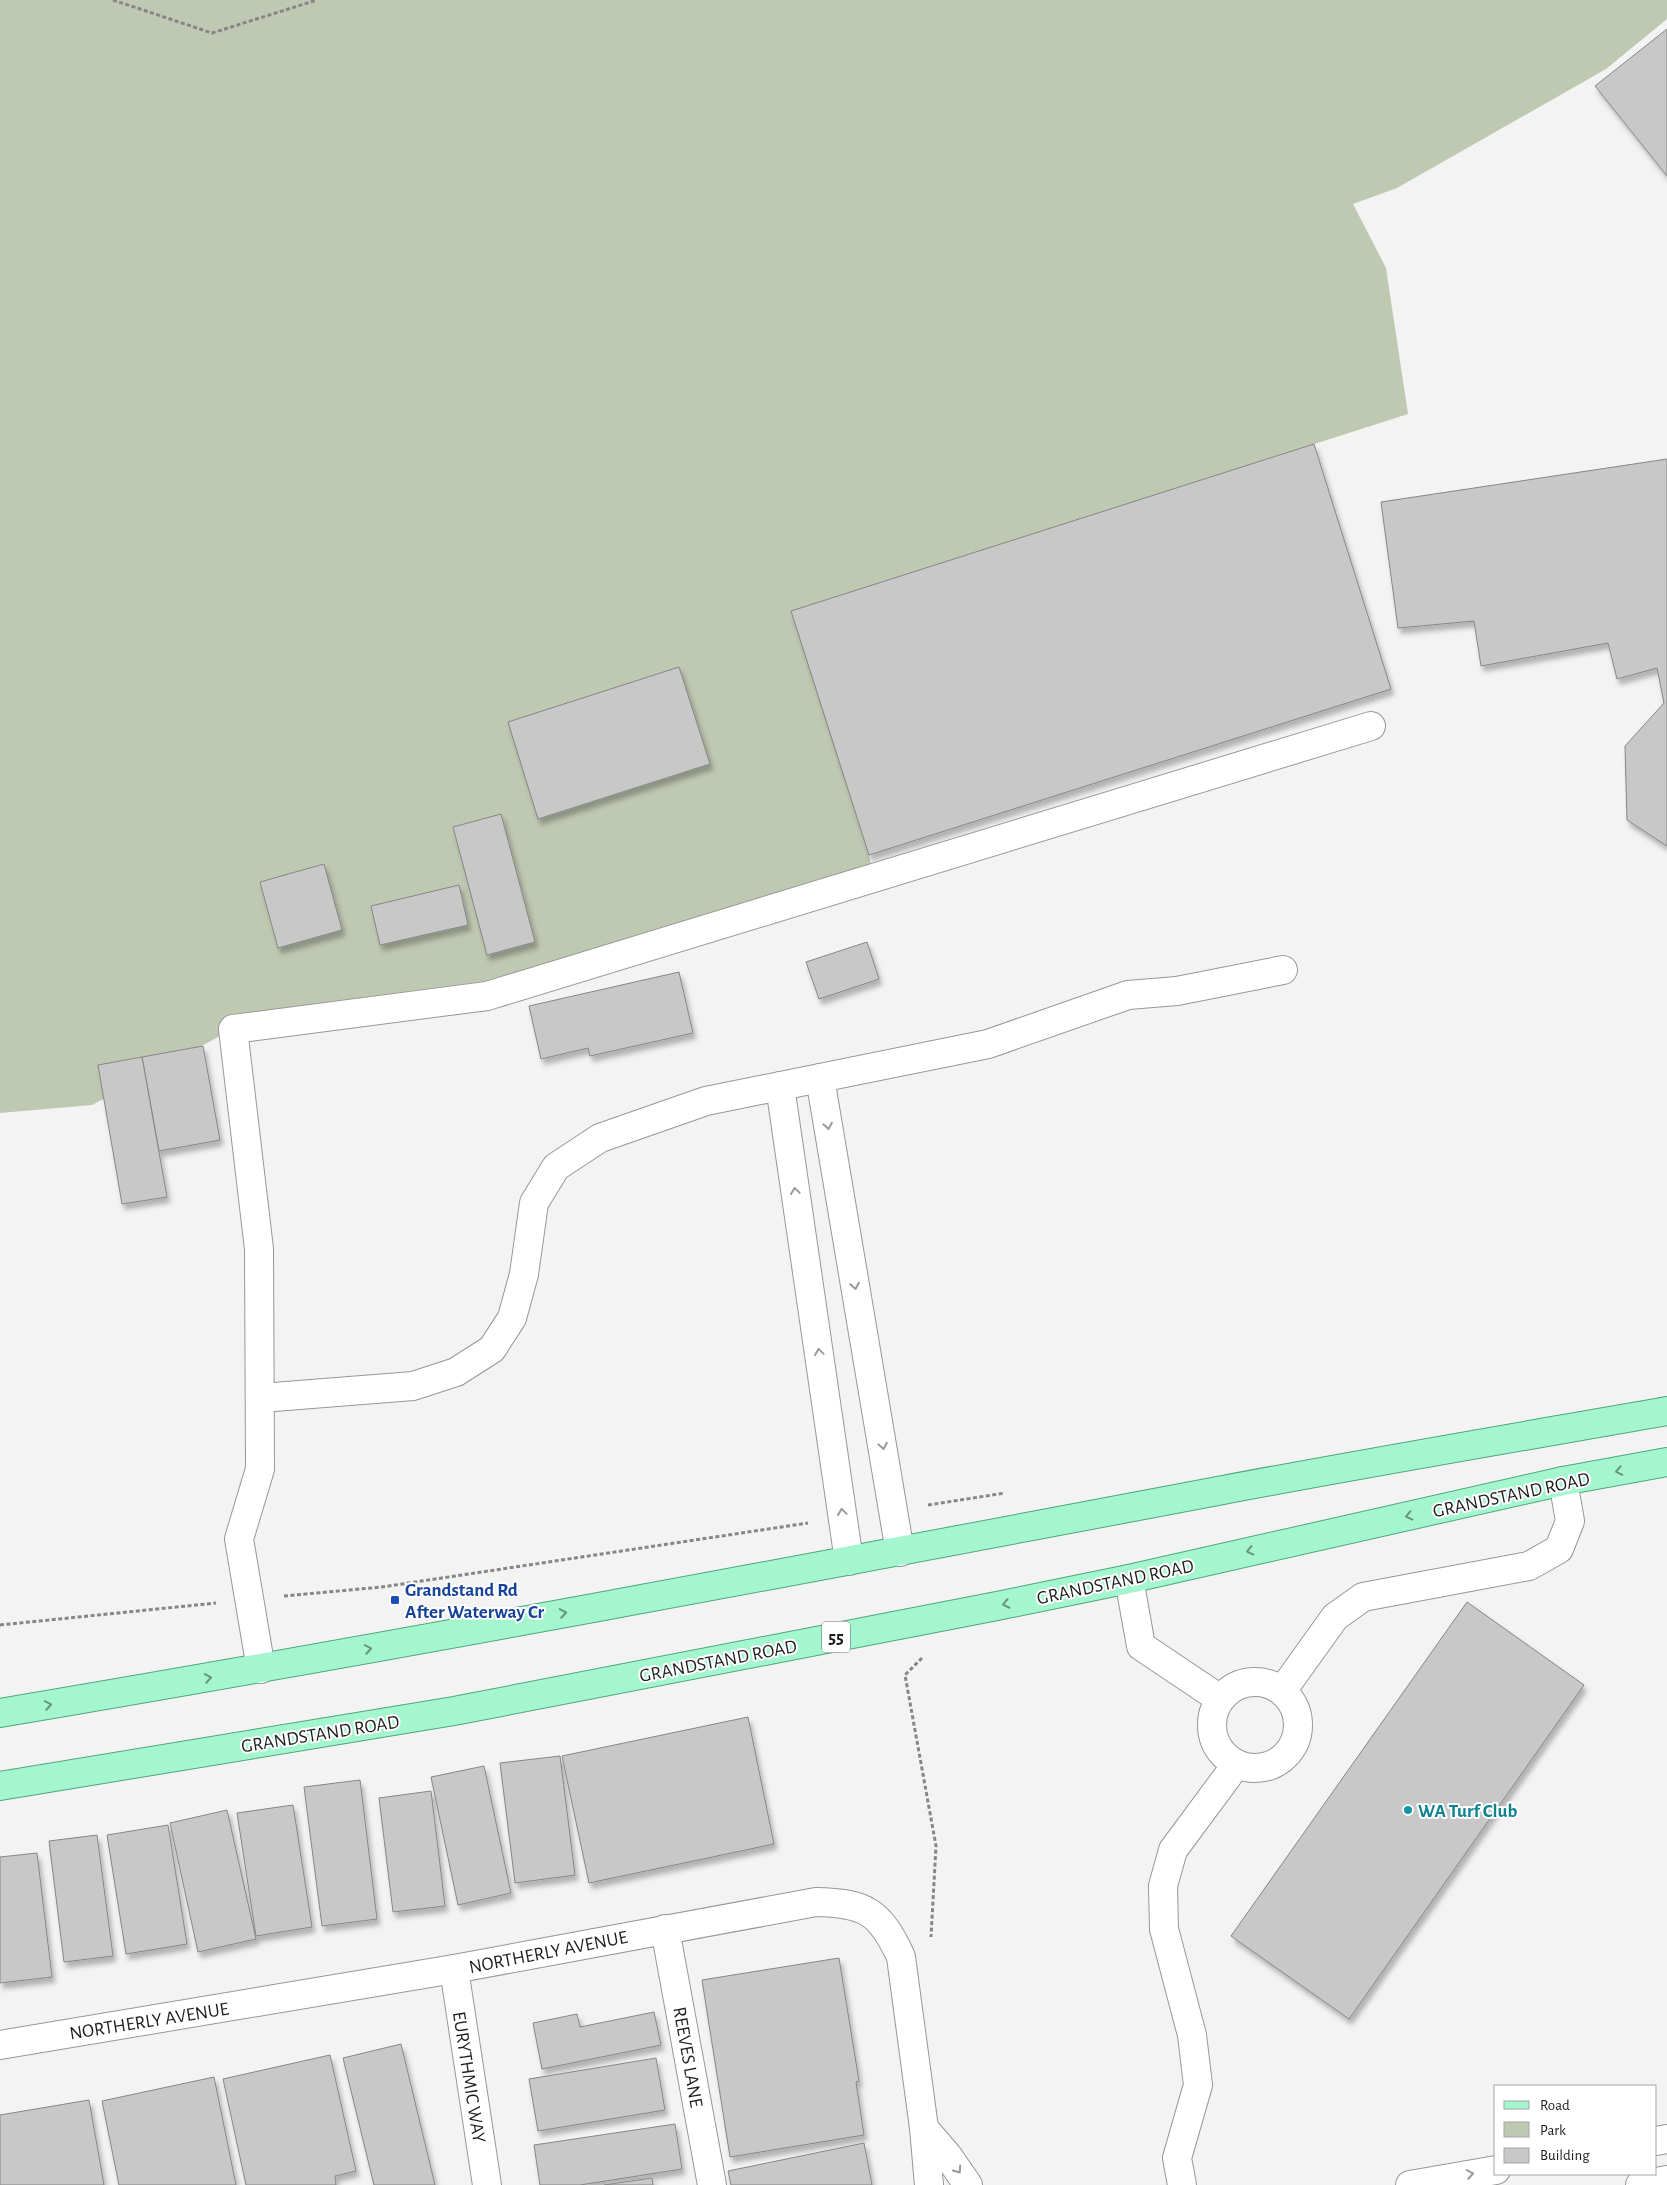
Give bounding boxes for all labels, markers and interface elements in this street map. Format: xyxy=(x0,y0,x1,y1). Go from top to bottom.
one-way arrow xyxy=(823,1122,833,1130)
one-way arrow xyxy=(791,1186,801,1195)
one-way arrow xyxy=(850,1282,860,1291)
one-way arrow xyxy=(814,1347,825,1355)
one-way arrow xyxy=(877,1442,887,1451)
one-way arrow xyxy=(1615,1465,1624,1475)
street label: GRANDSTAND ROAD xyxy=(1431,1470,1591,1521)
one-way arrow xyxy=(837,1508,848,1516)
one-way arrow xyxy=(1404,1510,1413,1521)
one-way arrow xyxy=(1246,1545,1255,1556)
street label: GRANDSTAND ROAD xyxy=(1035,1557,1195,1608)
place label: Grandstand Rd After Waterway Cr xyxy=(405,1581,544,1622)
marker: Grandstand Rd After Waterway Cr xyxy=(389,1594,401,1606)
one-way arrow xyxy=(1002,1598,1010,1609)
one-way arrow xyxy=(558,1609,567,1619)
road number: 55 xyxy=(822,1621,850,1652)
street label: GRANDSTAND ROAD xyxy=(638,1637,799,1686)
one-way arrow xyxy=(364,1645,373,1655)
one-way arrow xyxy=(204,1673,213,1683)
one-way arrow xyxy=(44,1700,52,1710)
street label: GRANDSTAND ROAD xyxy=(240,1713,401,1756)
place label: WA Turf Club xyxy=(1418,1802,1517,1821)
marker: WA Turf Club xyxy=(1402,1804,1414,1816)
street label: NORTHERLY AVENUE xyxy=(467,1928,629,1977)
street label: NORTHERLY AVENUE xyxy=(68,1999,230,2043)
street label: REEVES LANE xyxy=(669,2005,706,2109)
street label: EURYTHMIC WAY xyxy=(449,2010,488,2144)
legend xyxy=(1494,2085,1657,2175)
text: Road xyxy=(1540,2098,1570,2113)
text: Park xyxy=(1540,2123,1566,2138)
text: Building xyxy=(1540,2148,1590,2163)
one-way arrow xyxy=(952,2164,961,2174)
one-way arrow xyxy=(1466,2170,1475,2180)

